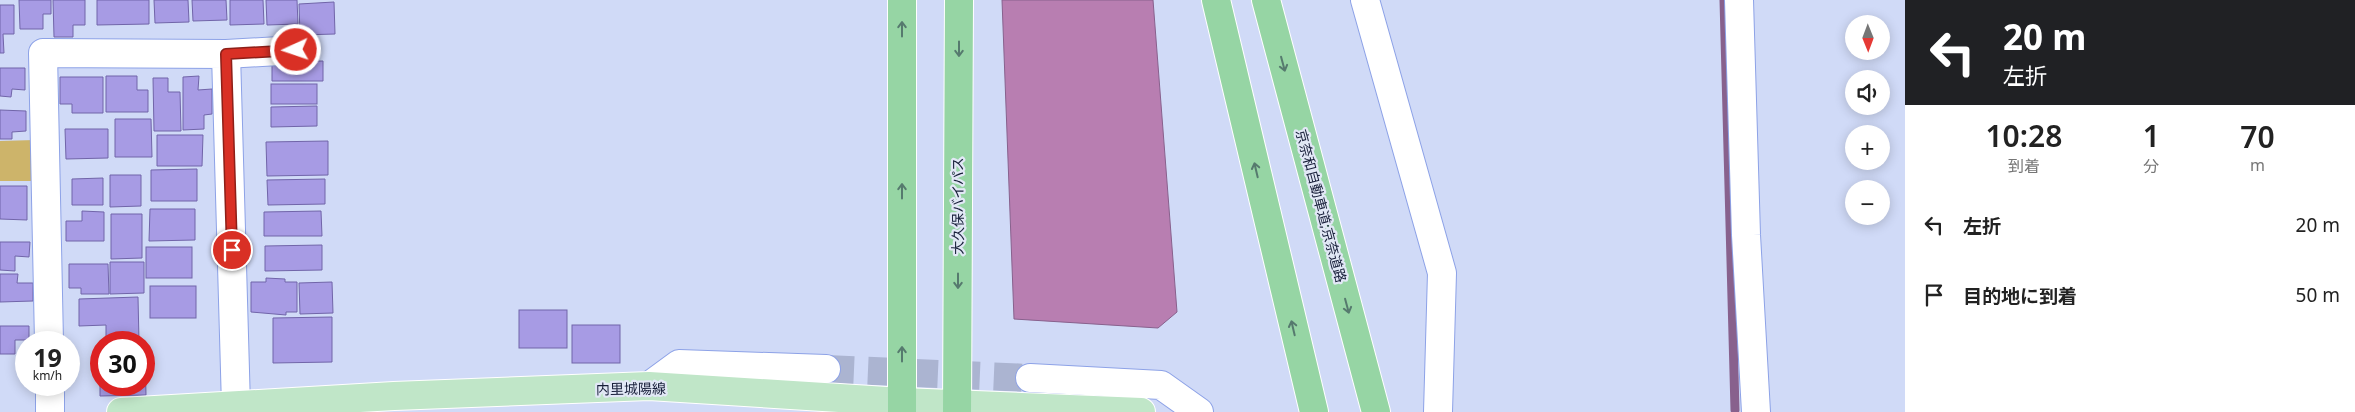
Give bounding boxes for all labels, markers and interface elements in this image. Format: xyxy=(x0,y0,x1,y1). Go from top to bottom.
text: 20 m xyxy=(2003,13,2086,60)
north arrow xyxy=(1845,15,1890,60)
map controls xyxy=(1845,15,1890,225)
icon: left xyxy=(1920,20,1985,85)
one-way arrow xyxy=(897,21,907,37)
position arrow xyxy=(269,23,321,75)
one-way arrow xyxy=(954,40,964,56)
one-way arrow xyxy=(1279,56,1288,72)
text: 左折 xyxy=(2003,60,2047,90)
button: sound xyxy=(1845,70,1890,115)
text: 10:28 xyxy=(1985,115,2062,156)
text: 1 xyxy=(2143,115,2160,156)
text: 70 xyxy=(2240,116,2275,157)
button: + xyxy=(1845,125,1890,170)
street label: 京奈和自動車道;京奈道路 xyxy=(1292,127,1351,285)
text: m xyxy=(2250,154,2265,176)
text: 到着 xyxy=(2008,155,2040,177)
text: 分 xyxy=(2143,155,2159,177)
street label: 大久保バイパス xyxy=(948,157,967,255)
one-way arrow xyxy=(1251,162,1260,178)
button: − xyxy=(1845,180,1890,225)
one-way arrow xyxy=(897,183,907,200)
icon: left xyxy=(1920,211,1948,239)
text: 20 m xyxy=(2296,212,2340,238)
text: 左折 xyxy=(1963,213,2001,239)
pin xyxy=(211,229,253,271)
icon: arrive xyxy=(218,236,246,264)
one-way arrow xyxy=(953,272,963,289)
icon: arrive xyxy=(1920,281,1948,309)
text: 50 m xyxy=(2296,282,2340,308)
text: 目的地に到着 xyxy=(1963,283,2077,309)
one-way arrow xyxy=(1343,297,1352,313)
one-way arrow xyxy=(1288,321,1298,337)
speed limit sign: 30 xyxy=(90,331,155,396)
text: 19 xyxy=(33,340,62,374)
one-way arrow xyxy=(897,346,907,362)
text: km/h xyxy=(33,367,62,384)
street label: 内里城陽線 xyxy=(596,378,666,399)

